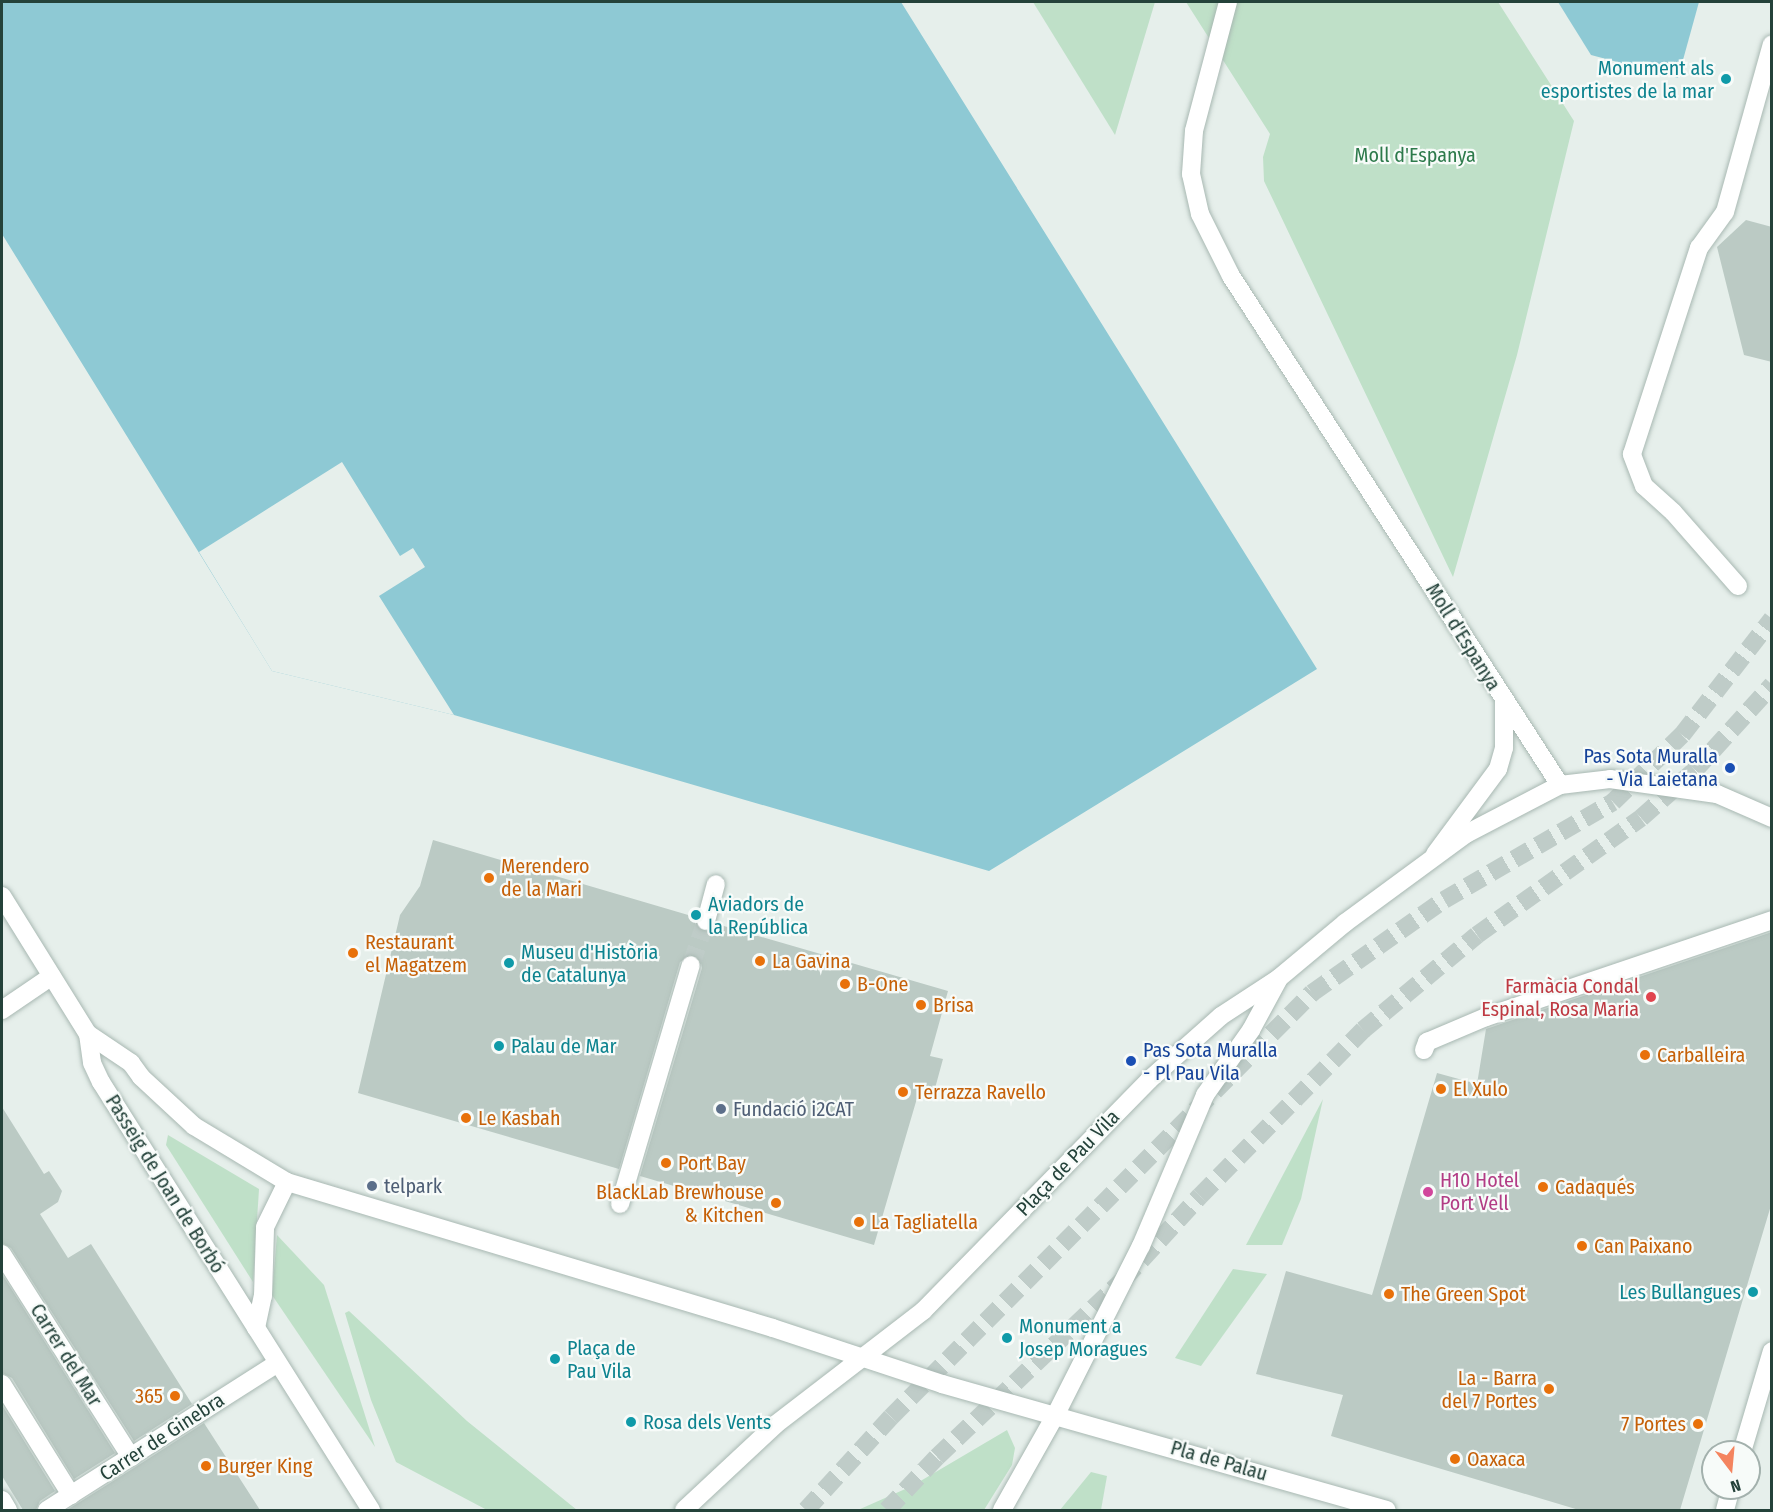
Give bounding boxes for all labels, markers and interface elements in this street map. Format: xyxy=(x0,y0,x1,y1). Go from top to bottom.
place label: Monument als esportistes de la mar xyxy=(1541,56,1714,103)
marker: Monument als esportistes de la mar xyxy=(1719,72,1733,86)
park label: Moll d'Espanya xyxy=(1354,143,1476,167)
street label: Moll d'Espanya xyxy=(1421,579,1505,695)
place label: Pas Sota Muralla - Via Laietana xyxy=(1583,744,1718,791)
marker: Pas Sota Muralla - Via Laietana xyxy=(1723,761,1737,775)
place label: Merendero de la Mari xyxy=(501,855,589,902)
marker: Merendero de la Mari xyxy=(482,871,496,885)
place label: Aviadors de la República xyxy=(708,892,808,939)
marker: Aviadors de la República xyxy=(689,908,703,922)
place label: Restaurant el Magatzem xyxy=(365,930,467,977)
place label: Museu d'Història de Catalunya xyxy=(521,940,658,987)
marker: Restaurant el Magatzem xyxy=(346,946,360,960)
place label: La Gavina xyxy=(772,949,850,973)
marker: La Gavina xyxy=(753,954,767,968)
marker: Museu d'Història de Catalunya xyxy=(502,956,516,970)
place label: B-One xyxy=(857,972,908,996)
place label: Farmàcia Condal Espinal, Rosa Maria xyxy=(1481,974,1639,1021)
marker: B-One xyxy=(838,977,852,991)
marker: Farmàcia Condal Espinal, Rosa Maria xyxy=(1644,990,1658,1004)
place label: Brisa xyxy=(933,993,974,1017)
marker: Brisa xyxy=(914,998,928,1012)
place label: Palau de Mar xyxy=(511,1034,616,1058)
place label: Pas Sota Muralla - Pl Pau Vila xyxy=(1143,1038,1278,1085)
marker: Palau de Mar xyxy=(492,1039,506,1053)
place label: Carballeira xyxy=(1657,1043,1745,1067)
marker: Carballeira xyxy=(1638,1048,1652,1062)
marker: Pas Sota Muralla - Pl Pau Vila xyxy=(1124,1054,1138,1068)
place label: El Xulo xyxy=(1453,1077,1508,1101)
place label: Terrazza Ravello xyxy=(915,1080,1046,1104)
marker: El Xulo xyxy=(1434,1082,1448,1096)
marker: Terrazza Ravello xyxy=(896,1085,910,1099)
street label: Passeig de Joan de Borbó xyxy=(100,1090,230,1278)
place label: Fundació i2CAT xyxy=(733,1097,854,1121)
marker: Fundació i2CAT xyxy=(714,1102,728,1116)
street label: Plaça de Pau Vila xyxy=(1011,1105,1125,1221)
place label: Le Kasbah xyxy=(478,1106,560,1130)
marker: Le Kasbah xyxy=(459,1111,473,1125)
place label: Port Bay xyxy=(678,1151,746,1175)
marker: Port Bay xyxy=(659,1156,673,1170)
place label: H10 Hotel Port Vell xyxy=(1440,1168,1519,1215)
place label: telpark xyxy=(384,1174,442,1198)
place label: Cadaqués xyxy=(1555,1175,1635,1199)
marker: telpark xyxy=(365,1179,379,1193)
place label: BlackLab Brewhouse & Kitchen xyxy=(596,1180,764,1227)
marker: Cadaqués xyxy=(1536,1180,1550,1194)
marker: H10 Hotel Port Vell xyxy=(1421,1185,1435,1199)
marker: BlackLab Brewhouse & Kitchen xyxy=(769,1196,783,1210)
place label: La Tagliatella xyxy=(871,1210,978,1234)
marker: La Tagliatella xyxy=(852,1215,866,1229)
place label: Can Paixano xyxy=(1594,1234,1693,1258)
marker: Can Paixano xyxy=(1575,1239,1589,1253)
place label: Les Bullangues xyxy=(1619,1280,1741,1304)
place label: The Green Spot xyxy=(1401,1282,1526,1306)
marker: Les Bullangues xyxy=(1746,1285,1760,1299)
marker: The Green Spot xyxy=(1382,1287,1396,1301)
street label: Carrer del Mar xyxy=(25,1299,107,1411)
place label: Monument a Josep Moragues xyxy=(1019,1314,1148,1361)
marker: Monument a Josep Moragues xyxy=(1000,1331,1014,1345)
place label: Plaça de Pau Vila xyxy=(567,1336,636,1383)
marker: Plaça de Pau Vila xyxy=(548,1352,562,1366)
place label: La - Barra del 7 Portes xyxy=(1442,1366,1537,1413)
marker: La - Barra del 7 Portes xyxy=(1542,1382,1556,1396)
place label: 365 xyxy=(135,1384,163,1408)
street label: Carrer de Ginebra xyxy=(95,1388,229,1486)
marker: 365 xyxy=(168,1389,182,1403)
place label: Rosa dels Vents xyxy=(643,1410,771,1434)
place label: 7 Portes xyxy=(1621,1412,1686,1436)
marker: Rosa dels Vents xyxy=(624,1415,638,1429)
marker: 7 Portes xyxy=(1691,1417,1705,1431)
street label: Pla de Palau xyxy=(1168,1436,1270,1486)
north arrow xyxy=(1701,1440,1761,1500)
place label: Oaxaca xyxy=(1467,1447,1526,1471)
marker: Oaxaca xyxy=(1448,1452,1462,1466)
place label: Burger King xyxy=(218,1454,312,1478)
marker: Burger King xyxy=(199,1459,213,1473)
text: N xyxy=(1728,1475,1743,1496)

